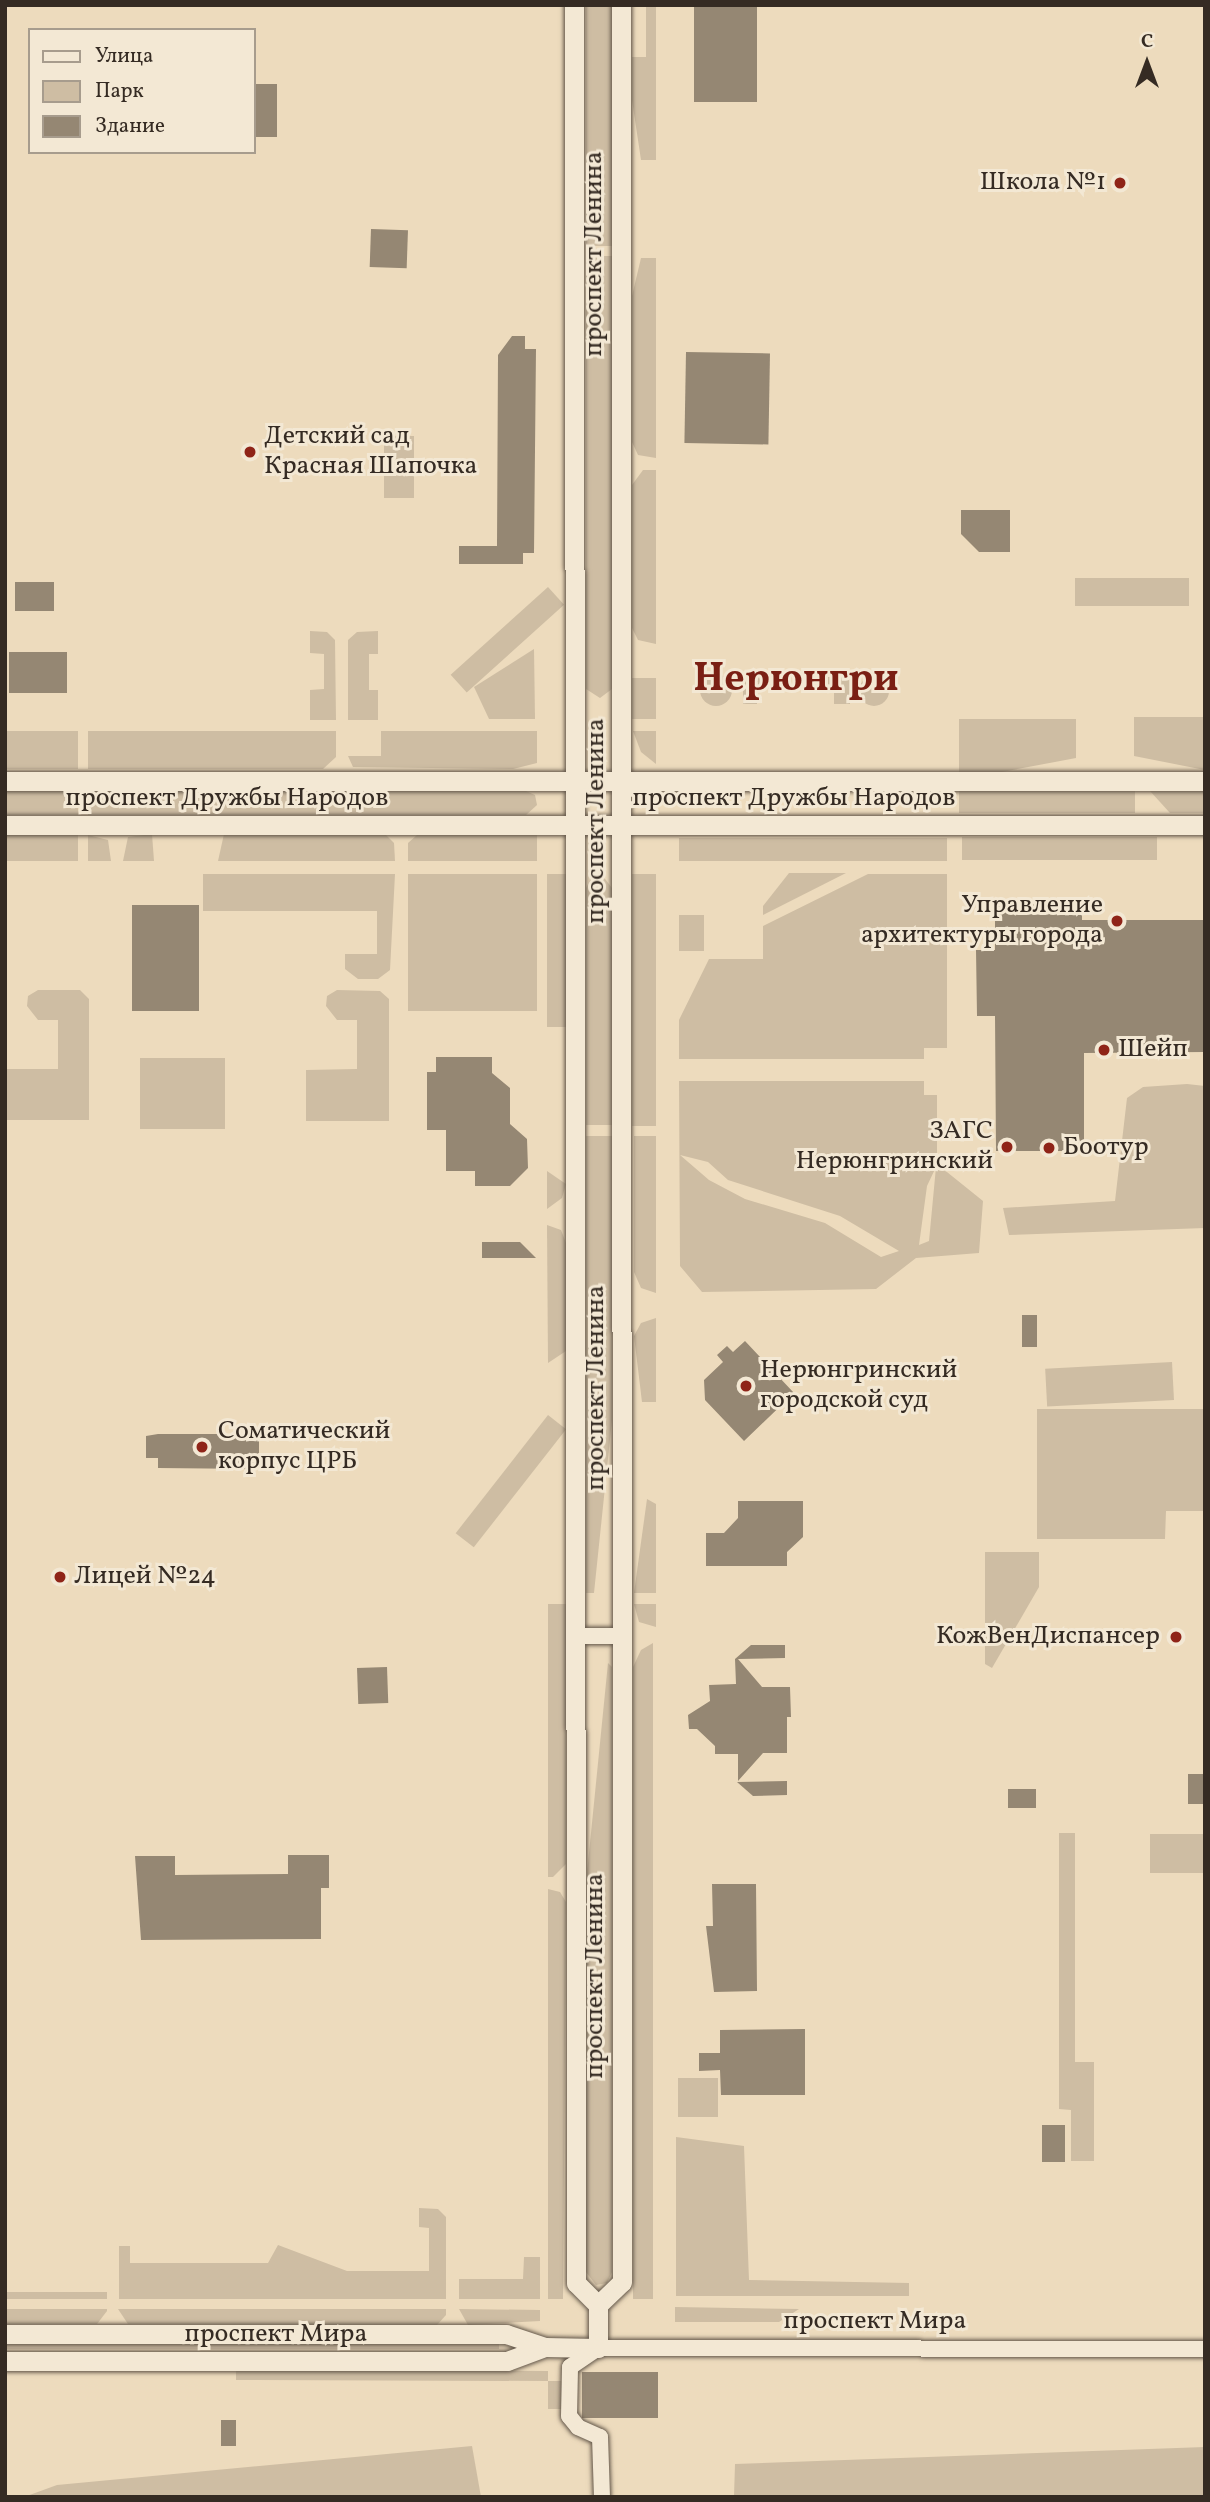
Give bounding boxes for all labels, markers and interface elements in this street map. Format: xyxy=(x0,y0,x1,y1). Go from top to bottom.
legend xyxy=(28,28,256,154)
north arrow xyxy=(1112,28,1182,98)
text: С xyxy=(1141,29,1153,55)
text: Улица xyxy=(95,42,153,71)
text: Парк xyxy=(95,77,144,106)
text: Здание xyxy=(95,112,165,141)
street label: проспект Ленина xyxy=(579,151,611,357)
place label: Школа №1 xyxy=(980,167,1106,199)
marker: Школа №1 xyxy=(1112,175,1128,191)
place label: Детский сад Красная Шапочка xyxy=(264,421,478,482)
marker: Детский сад Красная Шапочка xyxy=(242,444,258,460)
district label: Нерюнгри xyxy=(693,656,899,704)
street label: проспект Ленина xyxy=(581,718,613,924)
street label: проспект Дружбы Народов xyxy=(66,783,388,815)
street label: проспект Дружбы Народов xyxy=(633,783,955,815)
place label: Управление архитектуры города xyxy=(861,890,1103,951)
marker: Управление архитектуры города xyxy=(1109,913,1125,929)
place label: Шейп xyxy=(1118,1034,1188,1066)
marker: Шейп xyxy=(1096,1042,1112,1058)
place label: ЗАГС Нерюнгринский xyxy=(796,1116,993,1178)
place label: Боотур xyxy=(1063,1132,1149,1164)
marker: ЗАГС Нерюнгринский xyxy=(999,1139,1015,1155)
marker: Боотур xyxy=(1041,1140,1057,1156)
street label: проспект Ленина xyxy=(581,1285,613,1491)
place label: Нерюнгринский городской суд xyxy=(760,1355,957,1416)
marker: Нерюнгринский городской суд xyxy=(738,1378,754,1394)
place label: Соматический корпус ЦРБ xyxy=(218,1416,390,1478)
marker: Соматический корпус ЦРБ xyxy=(192,1437,212,1457)
place label: Лицей №24 xyxy=(74,1561,216,1593)
marker: Лицей №24 xyxy=(52,1569,68,1585)
place label: КожВенДиспансер xyxy=(936,1621,1160,1653)
marker: КожВенДиспансер xyxy=(1166,1627,1186,1647)
street label: проспект Ленина xyxy=(580,1873,612,2079)
street label: проспект Мира xyxy=(784,2306,966,2338)
street label: проспект Мира xyxy=(185,2319,367,2351)

